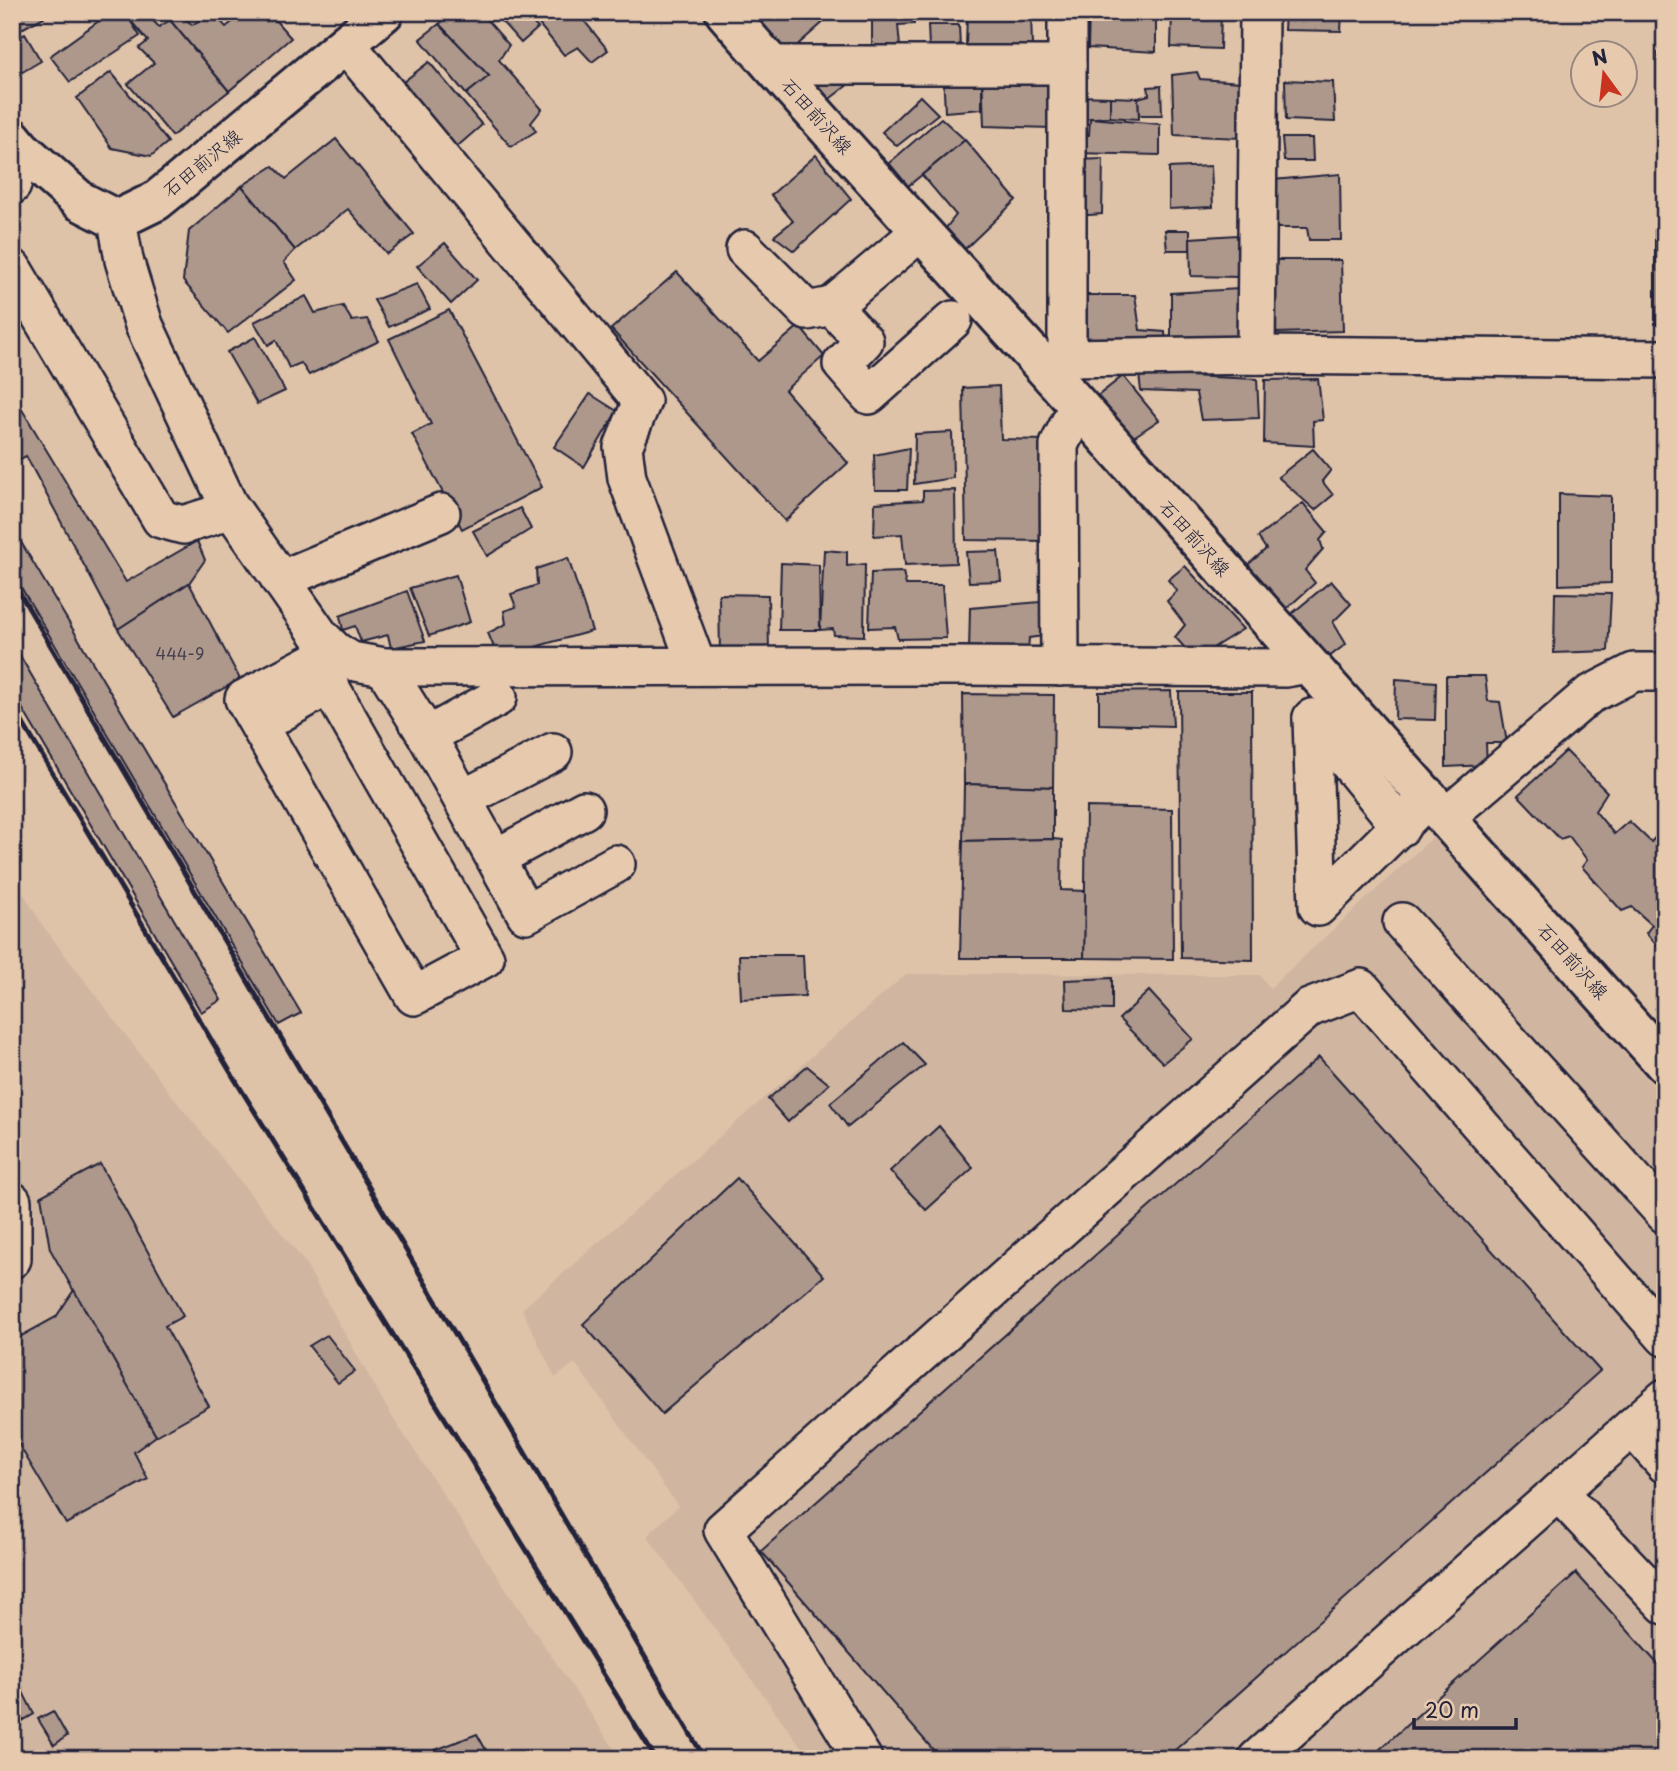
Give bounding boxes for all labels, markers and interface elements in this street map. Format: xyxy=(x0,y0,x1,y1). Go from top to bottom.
north arrow xyxy=(1568,38,1638,108)
text: N xyxy=(1588,41,1610,72)
street label: 石田前沢線 xyxy=(776,71,860,160)
street label: 石田前沢線 xyxy=(156,121,247,203)
street label: 石田前沢線 xyxy=(1154,493,1238,582)
house number: 444-9 xyxy=(156,641,204,665)
street label: 石田前沢線 xyxy=(1532,916,1616,1005)
scale bar xyxy=(1414,1687,1516,1731)
text: 20 m xyxy=(1425,1693,1479,1725)

